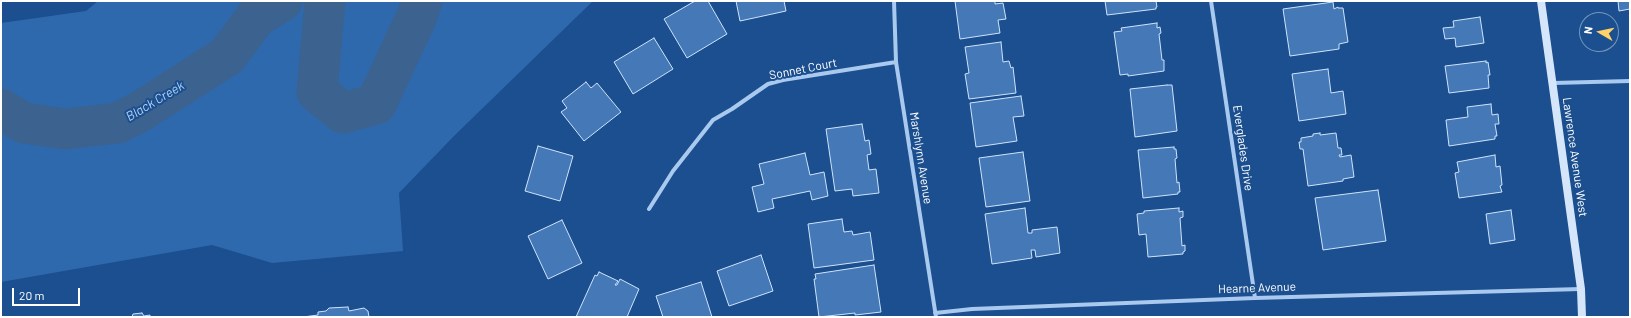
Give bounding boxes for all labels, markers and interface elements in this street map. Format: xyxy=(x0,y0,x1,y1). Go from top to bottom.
north arrow xyxy=(1579,12,1619,52)
text: N xyxy=(1581,26,1595,35)
street label: Sonnet Court xyxy=(768,55,838,83)
water label: Black Creek xyxy=(123,78,187,124)
street label: Lawrence Avenue West xyxy=(1559,96,1591,218)
street label: Everglades Drive xyxy=(1230,104,1256,192)
street label: Marshlynn Avenue xyxy=(907,111,935,205)
street label: Hearne Avenue xyxy=(1218,279,1296,297)
scale bar xyxy=(14,280,82,306)
text: 20 m xyxy=(19,288,45,302)

